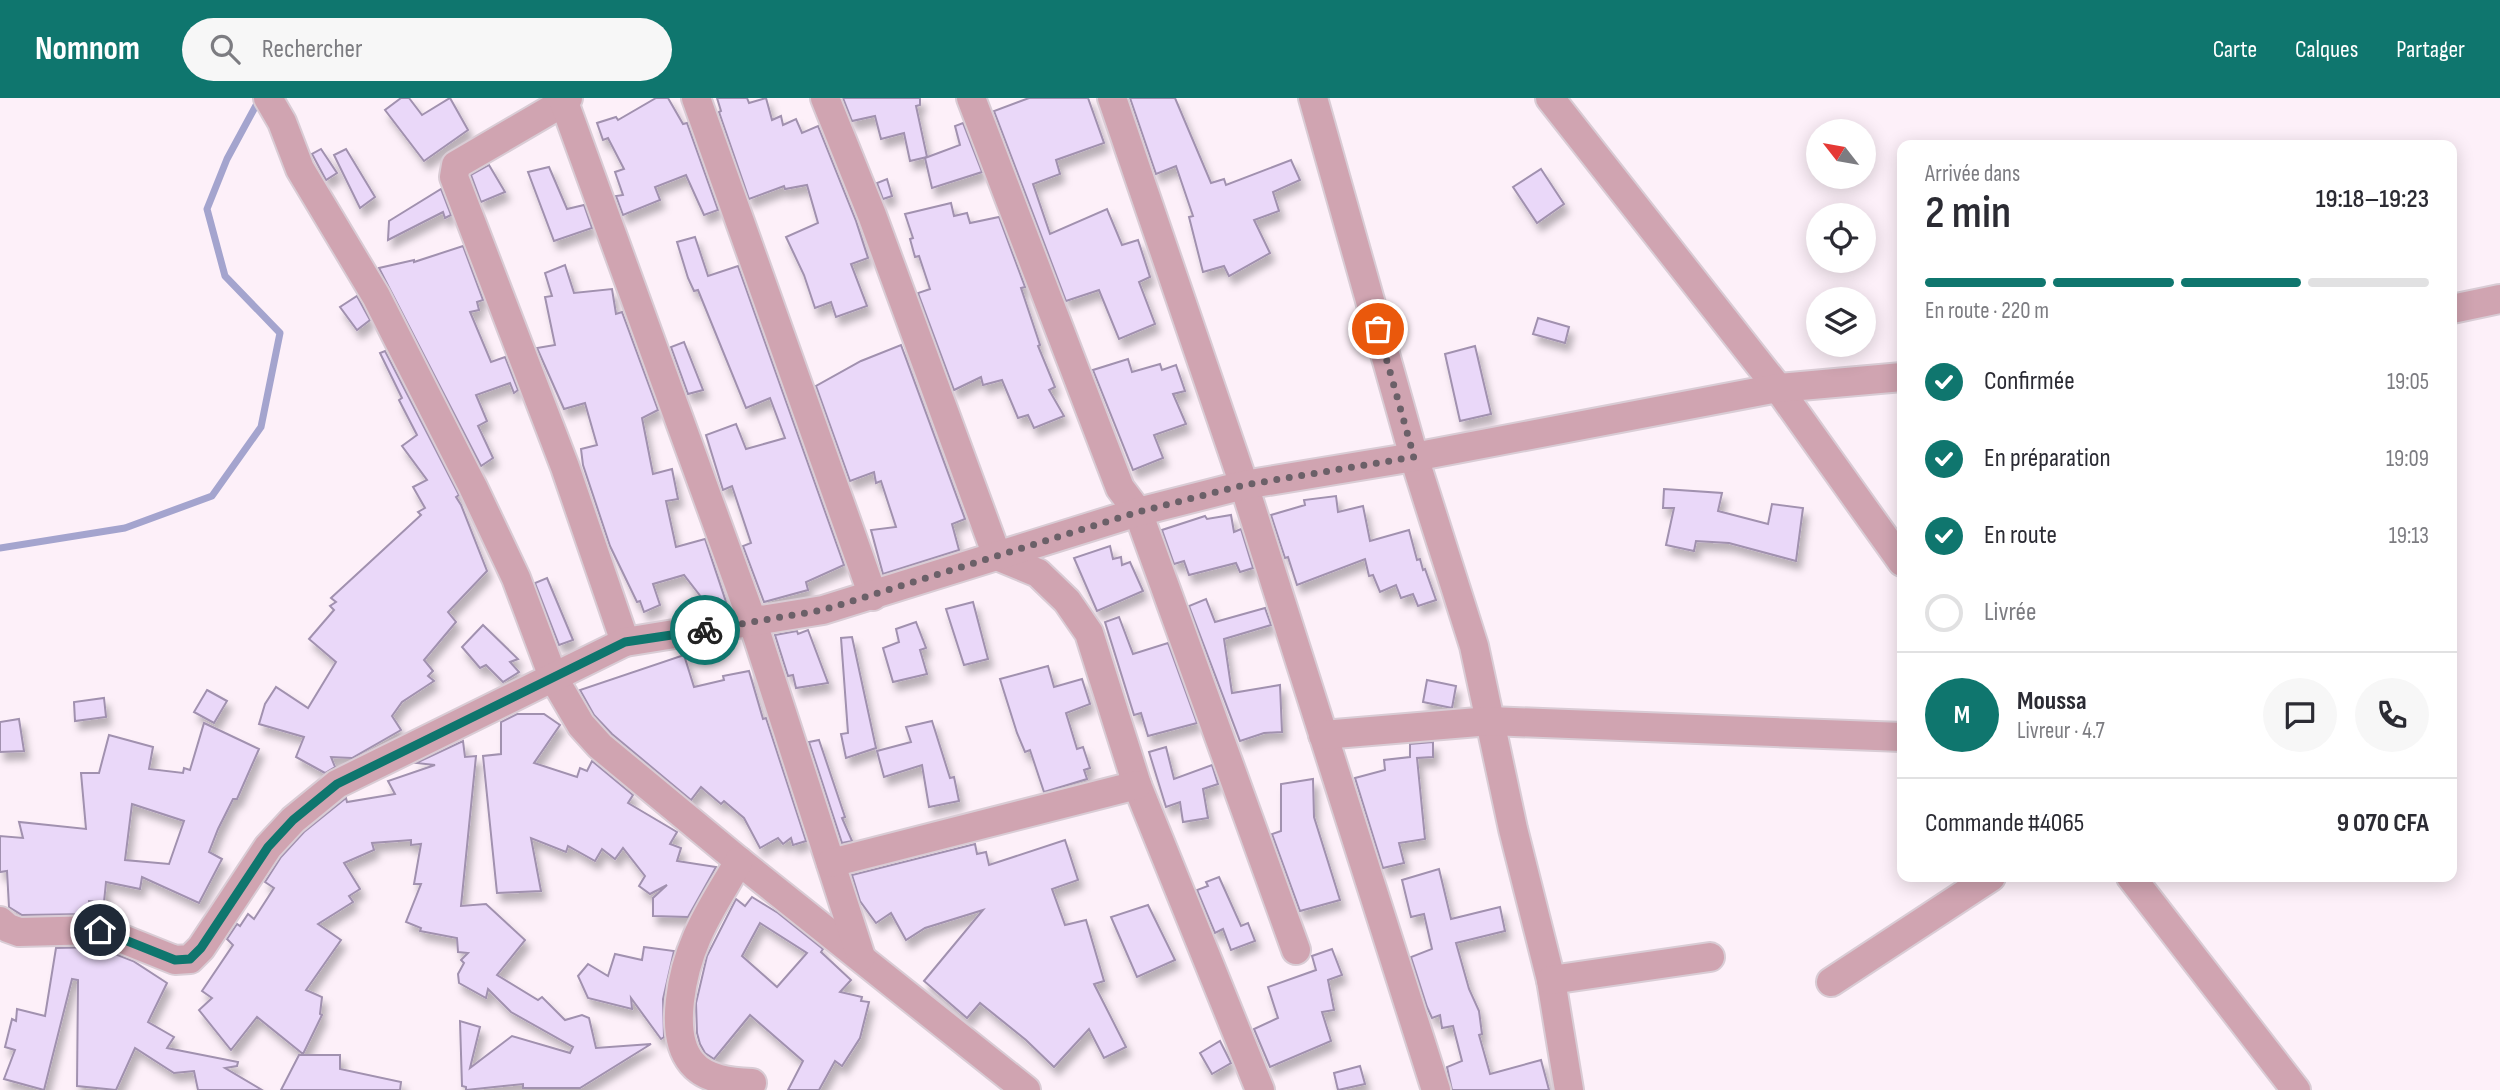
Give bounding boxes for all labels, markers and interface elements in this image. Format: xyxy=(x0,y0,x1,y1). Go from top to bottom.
search box xyxy=(182,18,672,81)
text: Nomnom xyxy=(35,29,140,69)
icon: search xyxy=(206,30,244,68)
text: Rechercher xyxy=(262,34,362,65)
text: Carte xyxy=(2213,35,2257,64)
text: Calques xyxy=(2295,35,2358,64)
text: Partager xyxy=(2396,35,2465,64)
north arrow xyxy=(1806,119,1876,189)
map controls xyxy=(1806,119,1876,357)
text: Arrivée dans xyxy=(1925,160,2020,188)
text: 19:18–19:23 xyxy=(2316,184,2429,215)
text: 2 min xyxy=(1925,186,2011,241)
button: locate xyxy=(1806,203,1876,273)
button: layers xyxy=(1806,287,1876,357)
text: En route · 220 m xyxy=(1925,297,2049,325)
pin xyxy=(1348,299,1408,359)
icon: bag xyxy=(1359,310,1397,348)
icon: check xyxy=(1925,363,1963,401)
text: Confirmée xyxy=(1984,366,2075,397)
text: 19:05 xyxy=(2387,368,2429,396)
icon: check xyxy=(1925,440,1963,478)
text: En préparation xyxy=(1984,443,2111,474)
text: 19:09 xyxy=(2386,445,2429,473)
icon: check xyxy=(1925,517,1963,555)
text: En route xyxy=(1984,520,2057,551)
text: 19:13 xyxy=(2389,522,2429,550)
courier xyxy=(670,595,740,665)
text: Livrée xyxy=(1984,597,2036,628)
icon: bike xyxy=(686,611,724,649)
button: chat xyxy=(2263,678,2337,752)
button: phone xyxy=(2355,678,2429,752)
text: Moussa xyxy=(2017,686,2087,717)
text: M xyxy=(1954,700,1970,731)
text: Livreur · 4.7 xyxy=(2017,717,2105,745)
text: Commande #4065 xyxy=(1925,808,2084,839)
text: 9 070 CFA xyxy=(2337,808,2429,839)
pin xyxy=(70,900,130,960)
icon: home xyxy=(81,911,119,949)

